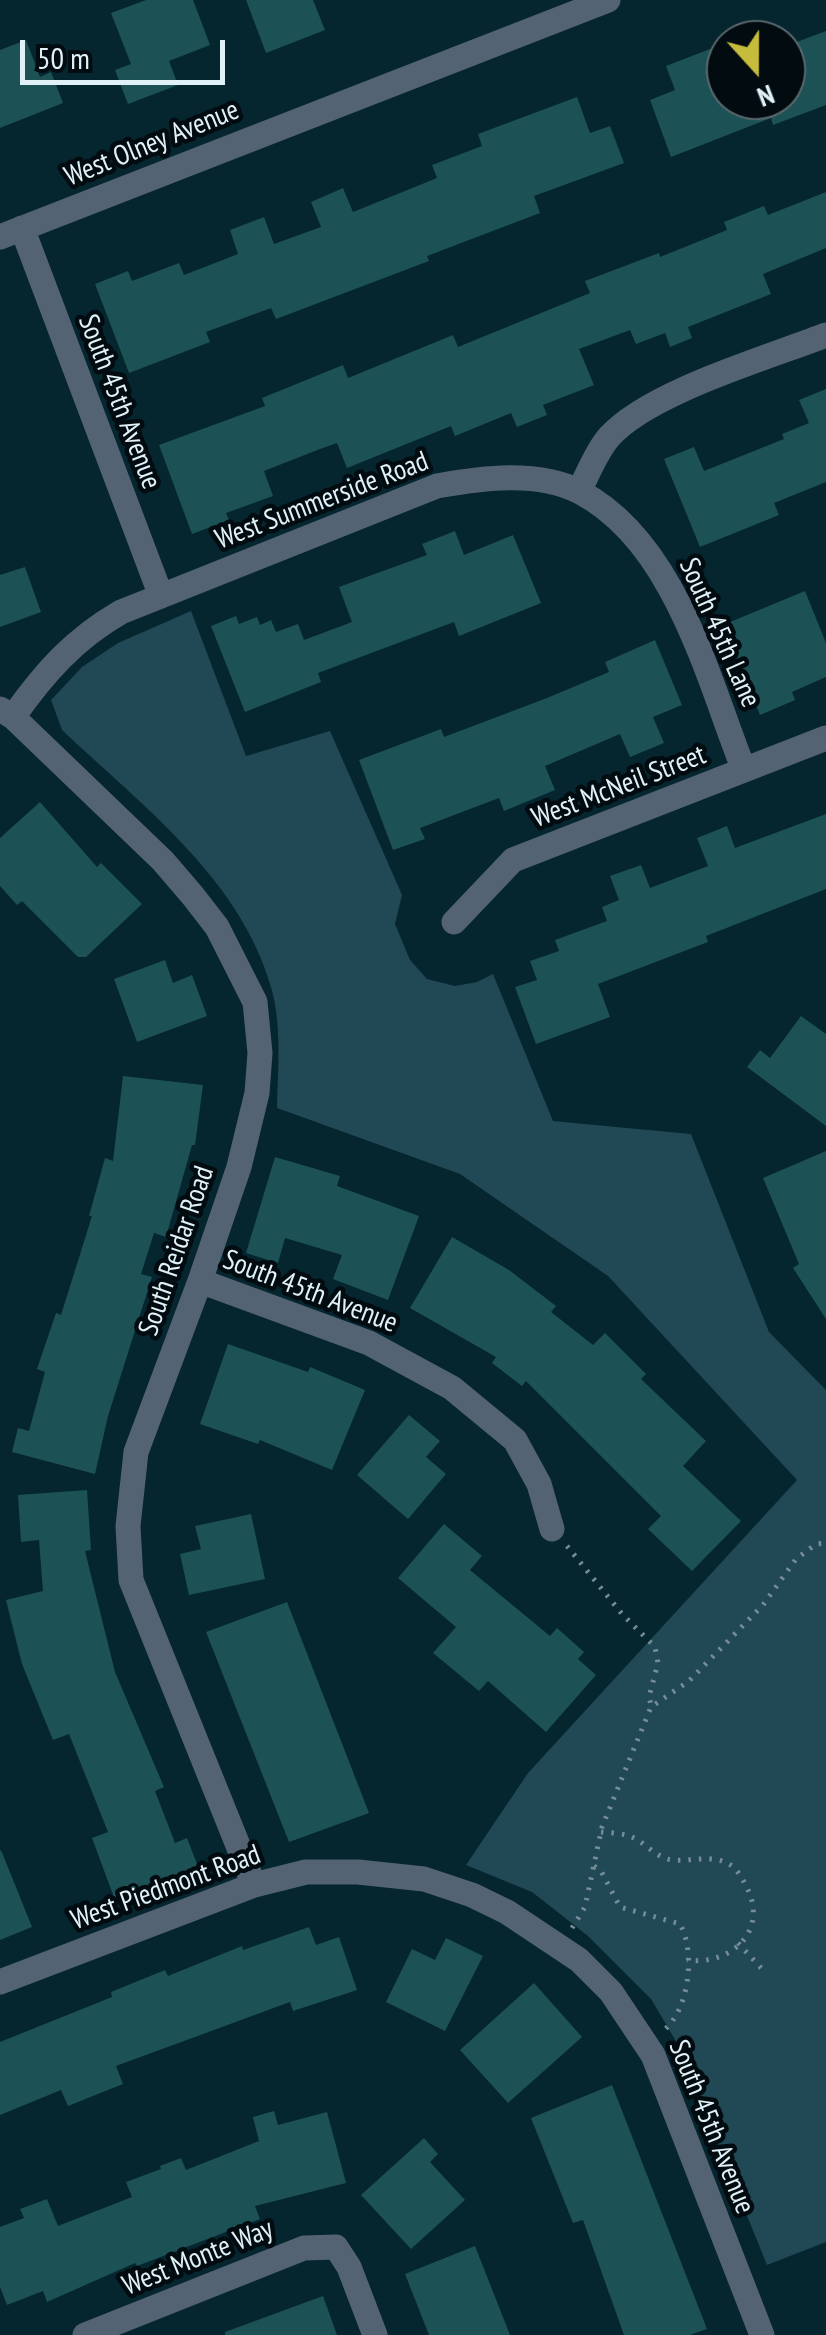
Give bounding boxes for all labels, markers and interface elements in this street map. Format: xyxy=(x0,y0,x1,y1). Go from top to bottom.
scale bar xyxy=(25,20,230,82)
north arrow xyxy=(706,20,806,120)
text: 50 m xyxy=(37,38,90,77)
text: N xyxy=(753,77,780,117)
street label: West Olney Avenue xyxy=(60,94,244,194)
street label: South 45th Avenue xyxy=(70,310,168,494)
street label: West Summerside Road xyxy=(211,445,433,557)
street label: South 45th Lane xyxy=(671,553,767,713)
street label: West McNeil Street xyxy=(527,738,711,836)
street label: South Reidar Road xyxy=(132,1162,222,1340)
street label: South 45th Avenue xyxy=(218,1243,402,1341)
street label: West Piedmont Road xyxy=(67,1838,265,1938)
street label: South 45th Avenue xyxy=(661,2035,761,2219)
street label: West Monte Way xyxy=(118,2213,278,2303)

